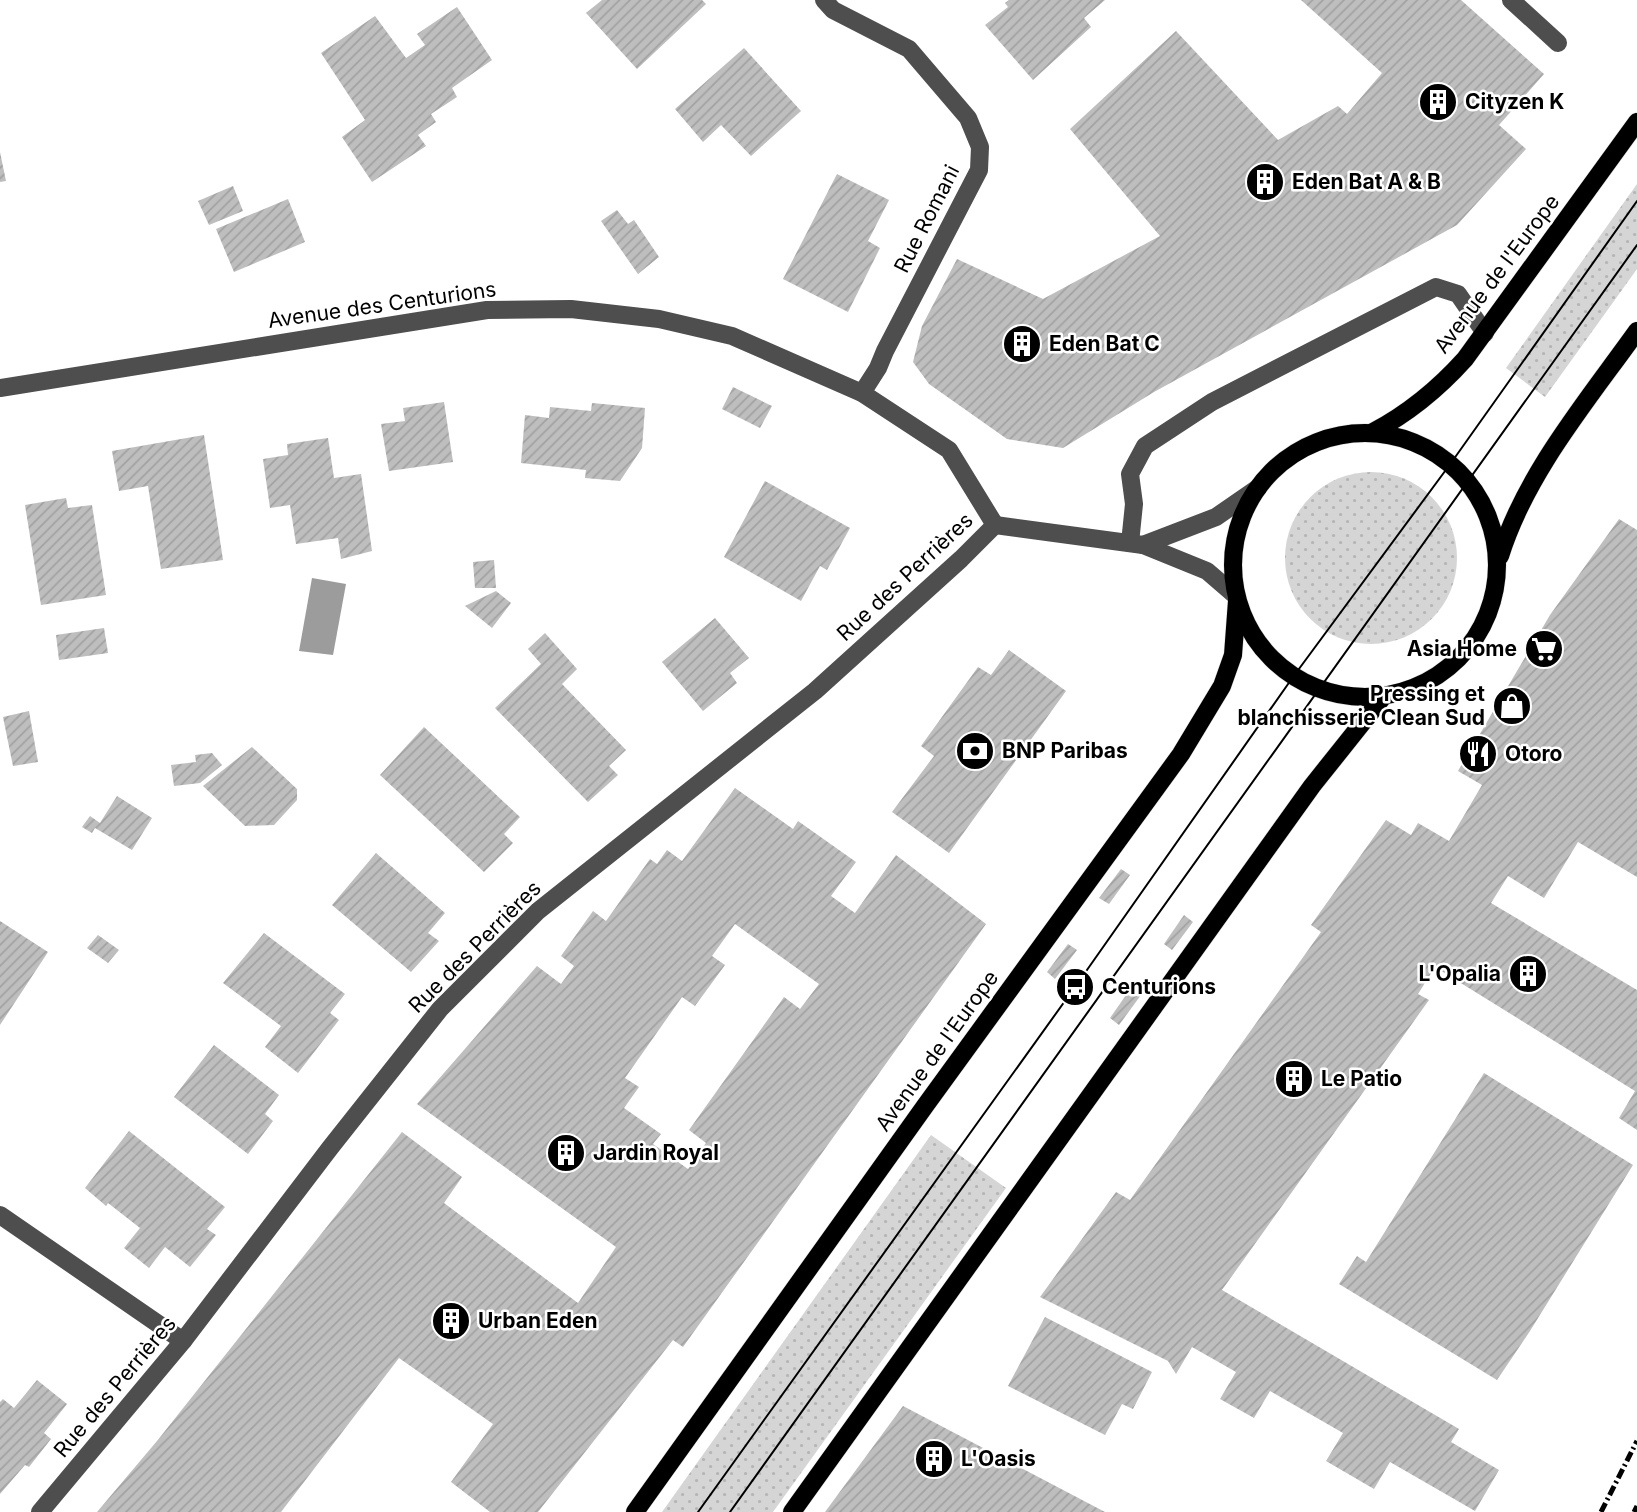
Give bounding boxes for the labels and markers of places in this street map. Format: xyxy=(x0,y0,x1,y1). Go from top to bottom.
building icon: Cityzen K xyxy=(1417,81,1459,123)
place label: Cityzen K xyxy=(1465,89,1564,114)
building icon: Eden Bat A & B xyxy=(1244,161,1286,203)
place label: Eden Bat A & B xyxy=(1292,169,1441,194)
building icon: Eden Bat C xyxy=(1001,323,1043,365)
place label: Eden Bat C xyxy=(1049,331,1160,356)
supermarket icon: Asia Home xyxy=(1523,628,1565,670)
place label: Asia Home xyxy=(1407,636,1517,661)
place label: Pressing et blanchisserie Clean Sud xyxy=(1238,681,1485,730)
shop icon: Pressing et blanchisserie Clean Sud xyxy=(1491,685,1533,727)
bank icon: BNP Paribas xyxy=(954,730,996,772)
restaurant icon: Otoro xyxy=(1457,733,1499,775)
place label: BNP Paribas xyxy=(1002,738,1128,763)
place label: Otoro xyxy=(1505,741,1563,766)
building icon: L'Opalia xyxy=(1507,953,1549,995)
place label: L'Opalia xyxy=(1419,961,1501,986)
bus stop icon: Centurions xyxy=(1054,966,1096,1008)
place label: Centurions xyxy=(1102,974,1216,999)
building icon: Le Patio xyxy=(1273,1058,1315,1100)
place label: Le Patio xyxy=(1321,1066,1402,1091)
building icon: Jardin Royal xyxy=(545,1132,587,1174)
place label: Jardin Royal xyxy=(593,1140,719,1165)
building icon: Urban Eden xyxy=(430,1300,472,1342)
place label: Urban Eden xyxy=(478,1308,598,1333)
building icon: L'Oasis xyxy=(913,1438,955,1480)
place label: L'Oasis xyxy=(961,1446,1036,1471)

